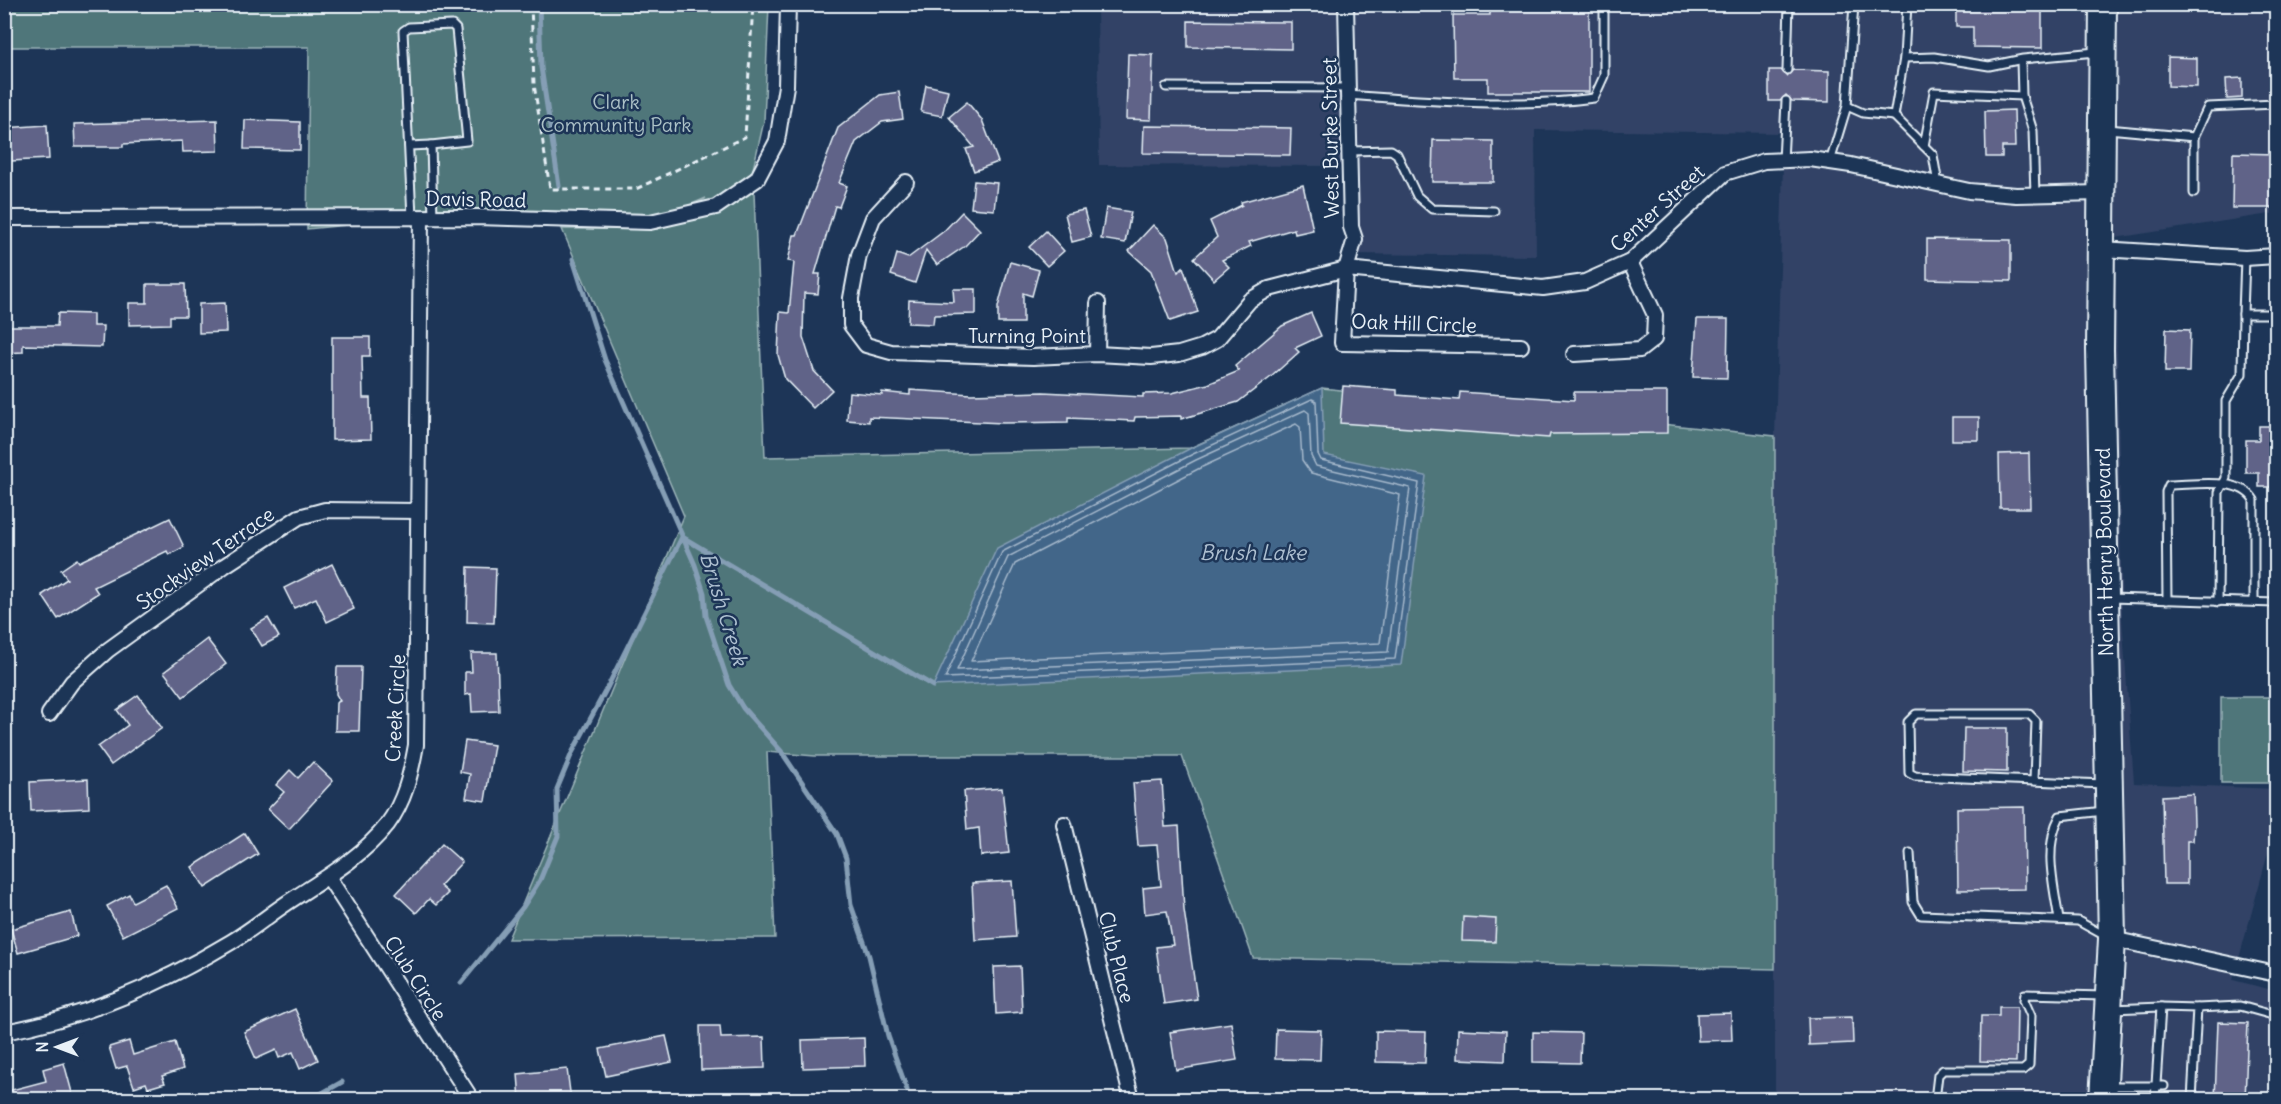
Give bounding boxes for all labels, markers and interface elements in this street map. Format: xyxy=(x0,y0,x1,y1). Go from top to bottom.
street label: West Burke Street xyxy=(1316,57,1344,219)
park label: Clark Community Park xyxy=(540,89,692,137)
street label: Center Street xyxy=(1605,159,1710,257)
street label: Davis Road xyxy=(426,186,527,212)
street label: Oak Hill Circle xyxy=(1351,308,1477,338)
street label: Turning Point xyxy=(968,323,1086,348)
street label: North Henry Boulevard xyxy=(2090,447,2118,657)
street label: Stockview Terrace xyxy=(131,501,279,615)
water label: Brush Lake xyxy=(1200,539,1308,566)
water label: Brush Creek xyxy=(694,549,754,670)
street label: Creek Circle xyxy=(380,653,410,763)
street label: Club Place xyxy=(1094,909,1140,1005)
street label: Club Circle xyxy=(379,931,453,1025)
north arrow xyxy=(27,1017,87,1077)
text: N xyxy=(32,1041,52,1053)

